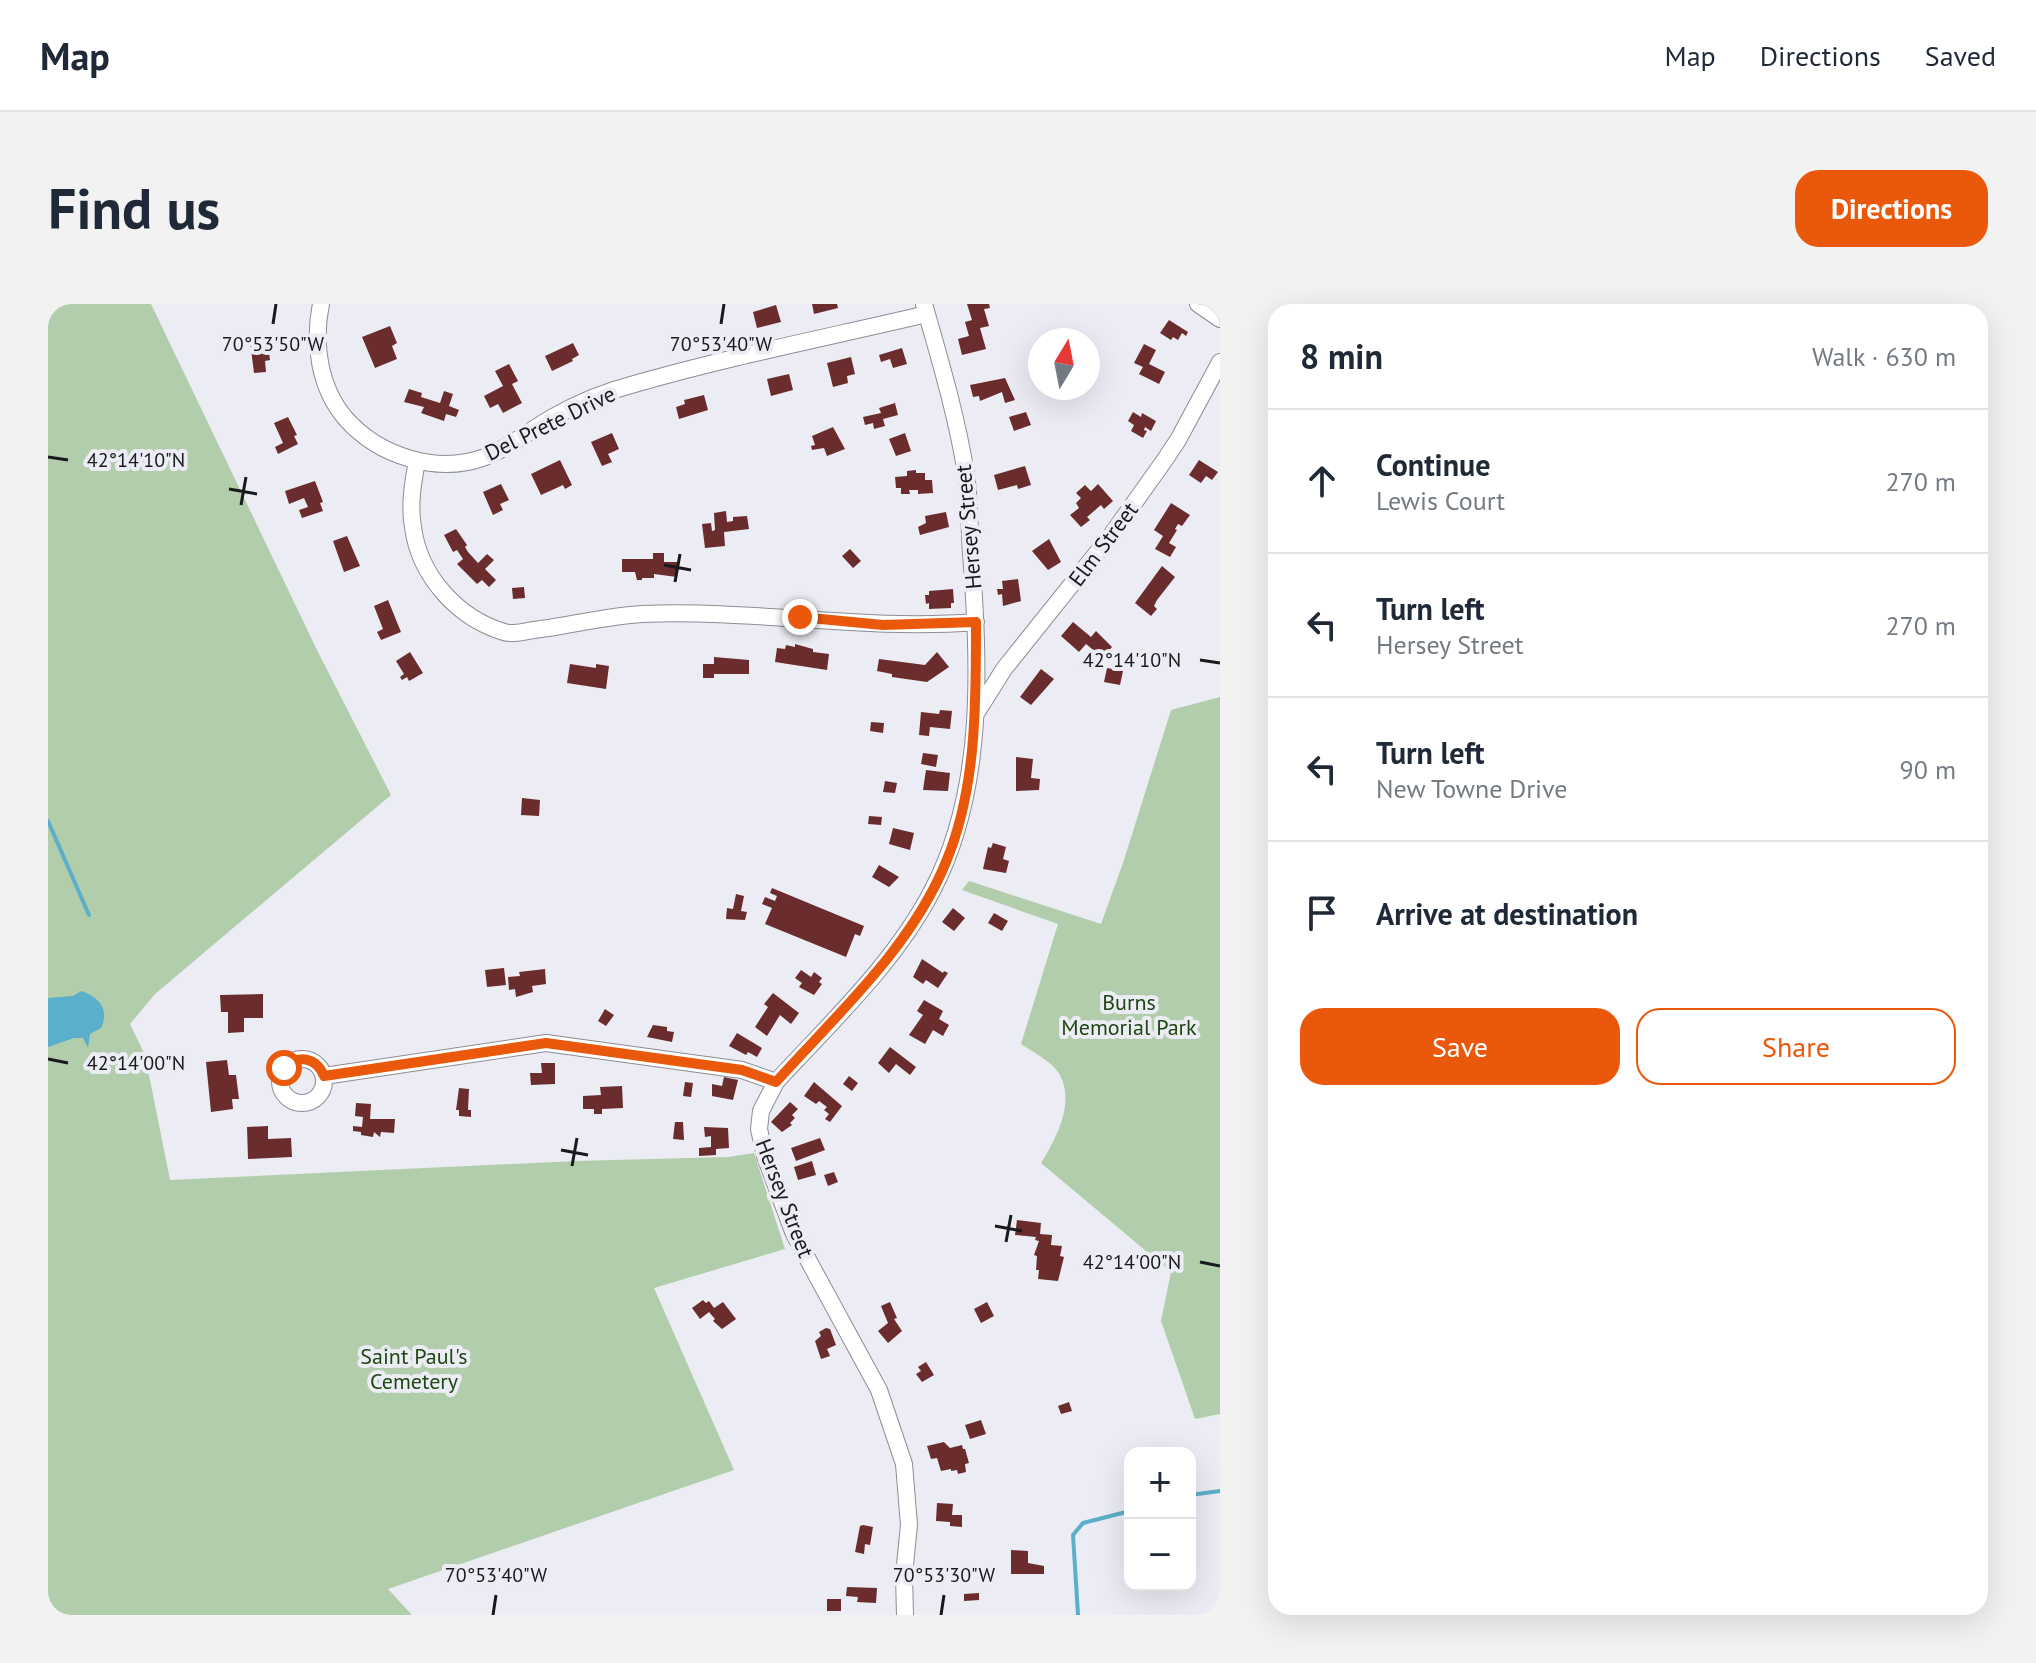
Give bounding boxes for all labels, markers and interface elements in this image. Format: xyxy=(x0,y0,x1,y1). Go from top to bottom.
text: Map xyxy=(40,31,110,80)
text: Map xyxy=(1665,37,1716,74)
text: Directions xyxy=(1760,37,1881,74)
text: Saved xyxy=(1925,37,1996,74)
button: Directions xyxy=(1795,170,1988,247)
text: Find us xyxy=(48,172,220,244)
north arrow xyxy=(1028,328,1100,400)
text: 70°53'50"W xyxy=(222,331,325,357)
text: 70°53'40"W xyxy=(670,331,773,357)
text: 8 min xyxy=(1300,334,1383,378)
text: Walk · 630 m xyxy=(1812,340,1956,373)
street label: Del Prete Drive xyxy=(480,379,620,467)
text: Continue xyxy=(1376,445,1490,484)
text: 42°14'10"N xyxy=(87,447,185,473)
icon: ahead xyxy=(1300,459,1344,503)
street label: Hersey Street xyxy=(949,463,987,590)
text: 270 m xyxy=(1885,465,1956,498)
text: Lewis Court xyxy=(1376,484,1505,517)
street label: Elm Street xyxy=(1062,496,1144,592)
text: Turn left xyxy=(1376,589,1484,628)
route end xyxy=(782,599,818,635)
icon: left xyxy=(1300,603,1344,647)
text: 270 m xyxy=(1885,609,1956,642)
text: Hersey Street xyxy=(1376,628,1524,661)
text: 42°14'10"N xyxy=(1083,647,1181,673)
text: Turn left xyxy=(1376,733,1484,772)
icon: left xyxy=(1300,747,1344,791)
text: 90 m xyxy=(1900,753,1956,786)
text: New Towne Drive xyxy=(1376,772,1568,805)
icon: arrive xyxy=(1300,891,1344,935)
text: Arrive at destination xyxy=(1376,894,1638,933)
park label: Burns Memorial Park xyxy=(1061,988,1197,1041)
button: Save xyxy=(1300,1008,1620,1085)
button: Share xyxy=(1636,1008,1956,1085)
text: 42°14'00"N xyxy=(87,1050,185,1076)
route start xyxy=(266,1050,302,1086)
street label: Hersey Street xyxy=(750,1135,821,1262)
text: 42°14'00"N xyxy=(1083,1249,1181,1275)
park label: Saint Paul's Cemetery xyxy=(360,1342,468,1395)
map controls xyxy=(1124,1447,1196,1591)
button: + xyxy=(1124,1447,1196,1519)
button: − xyxy=(1124,1519,1196,1591)
text: 70°53'40"W xyxy=(445,1562,548,1588)
text: 70°53'30"W xyxy=(893,1562,996,1588)

